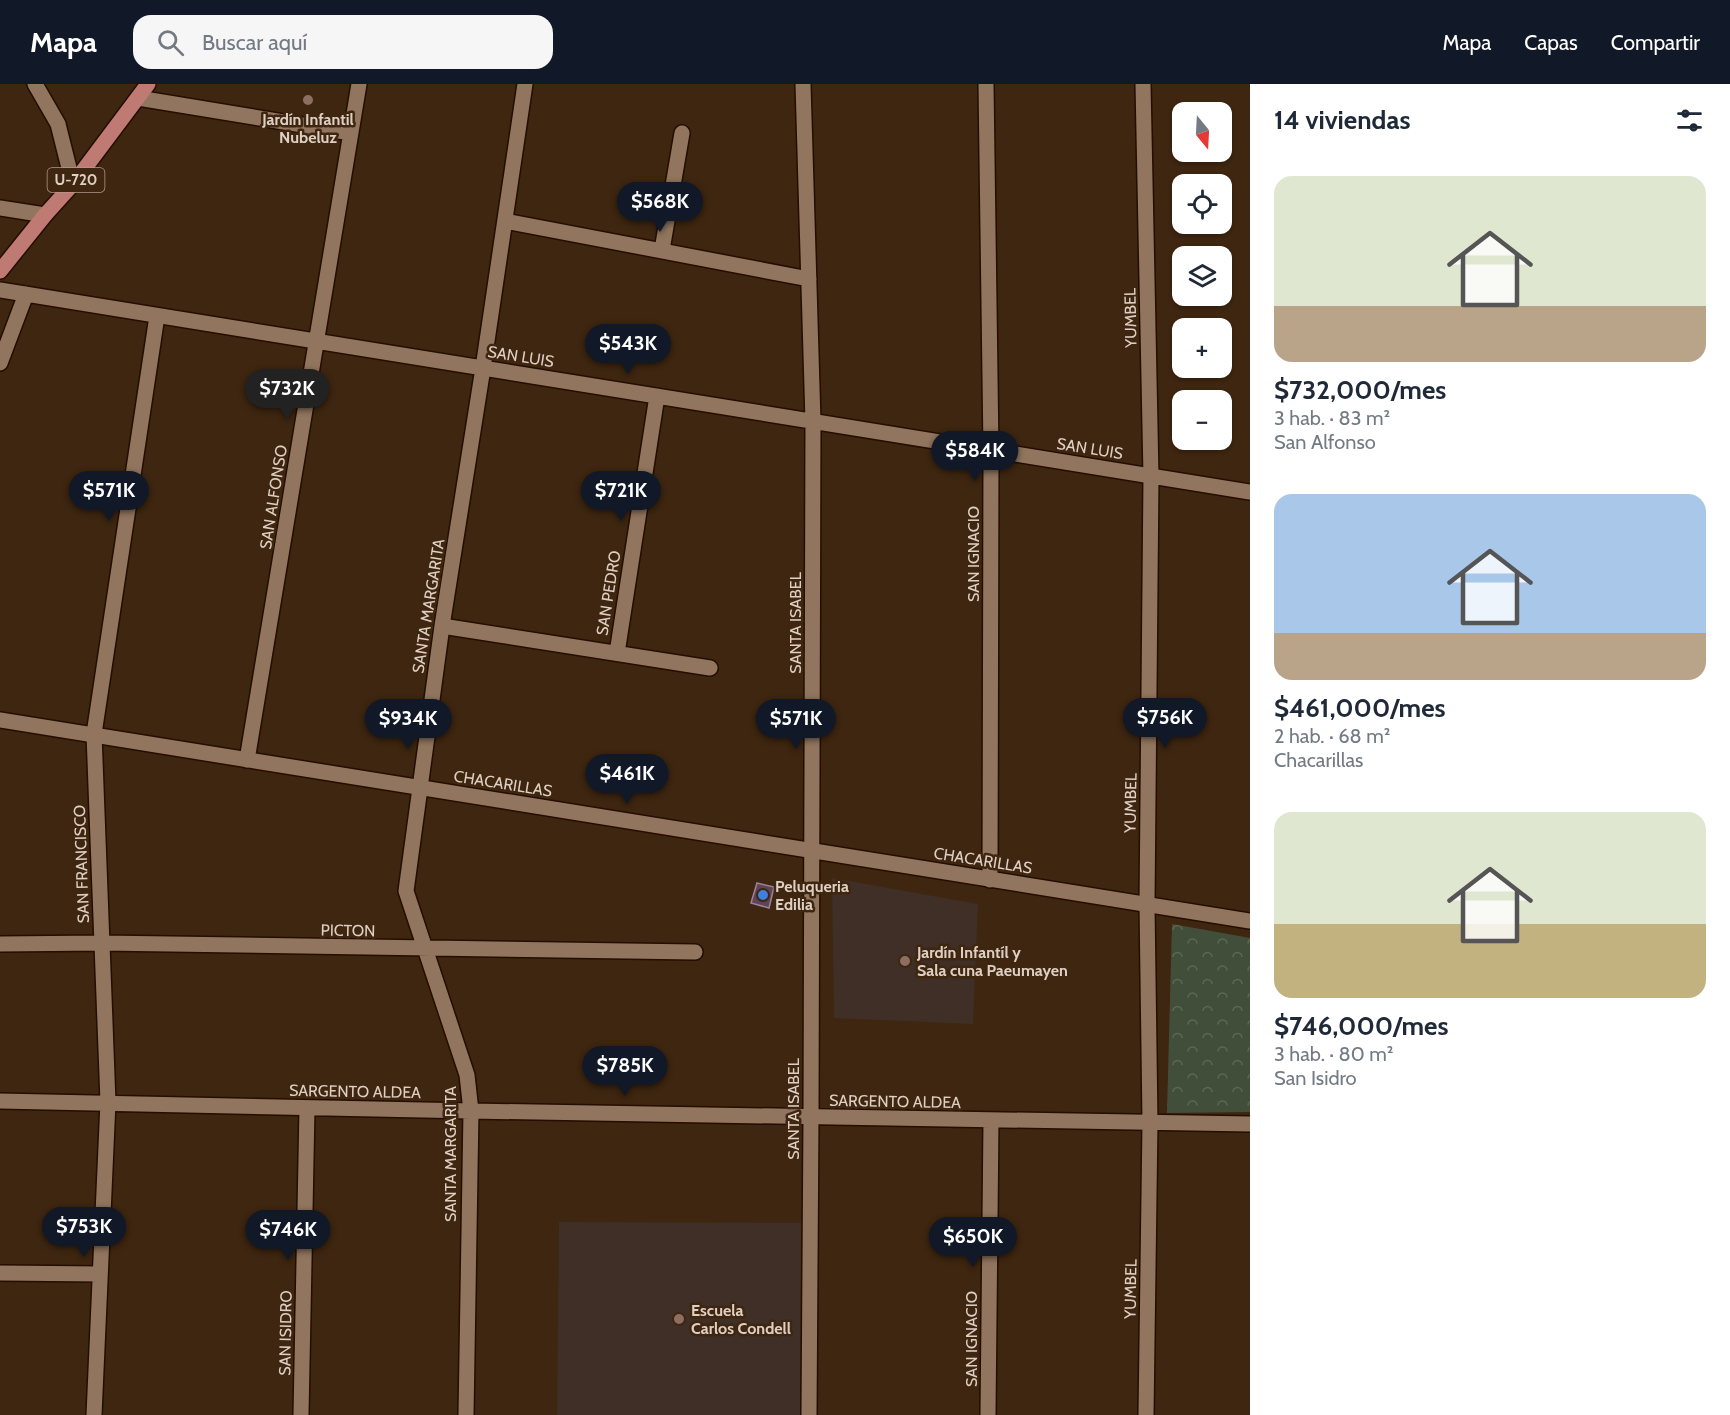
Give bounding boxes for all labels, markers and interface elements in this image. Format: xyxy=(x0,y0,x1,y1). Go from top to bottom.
search box xyxy=(133,15,553,69)
text: Mapa xyxy=(30,25,97,59)
icon: search xyxy=(154,26,187,59)
text: Buscar aquí xyxy=(202,29,307,56)
text: Mapa xyxy=(1443,30,1491,55)
text: Capas xyxy=(1524,30,1578,55)
text: Compartir xyxy=(1611,30,1700,55)
marker: Jardín Infantil Nubeluz xyxy=(301,93,315,107)
north arrow xyxy=(1172,102,1232,162)
map controls xyxy=(1172,102,1232,450)
text: 14 viviendas xyxy=(1274,104,1410,136)
icon: filters xyxy=(1673,104,1706,137)
place label: Jardín Infantil Nubeluz xyxy=(261,110,354,147)
road number: U-720 xyxy=(48,168,104,192)
button: locate xyxy=(1172,174,1232,234)
pin: $568K xyxy=(618,182,702,233)
text: $568K xyxy=(631,189,689,213)
icon: home xyxy=(1436,215,1544,323)
button: layers xyxy=(1172,246,1232,306)
street label: YUMBEL xyxy=(1120,288,1141,349)
button: + xyxy=(1172,318,1232,378)
pin: $543K xyxy=(586,324,670,375)
text: $543K xyxy=(599,331,657,355)
street label: SAN LUIS xyxy=(486,342,555,371)
pin: $732K xyxy=(245,369,329,420)
text: $732,000/mes xyxy=(1274,374,1446,406)
text: $732K xyxy=(259,376,315,400)
button: − xyxy=(1172,390,1232,450)
text: 3 hab. · 83 m² xyxy=(1274,406,1390,430)
text: San Alfonso xyxy=(1274,430,1376,454)
pin: $584K xyxy=(933,431,1017,482)
street label: SAN LUIS xyxy=(1055,434,1124,463)
text: $584K xyxy=(945,438,1005,462)
street label: SAN ALFONSO xyxy=(256,444,291,551)
pin: $571K xyxy=(67,471,151,522)
pin: $721K xyxy=(579,471,663,522)
text: $571K xyxy=(83,478,135,502)
text: $721K xyxy=(595,478,647,502)
street label: SAN IGNACIO xyxy=(964,506,983,602)
icon: home xyxy=(1436,533,1544,641)
street label: SANTA MARGARITA xyxy=(408,537,449,675)
street label: SAN PEDRO xyxy=(592,549,625,637)
street label: SANTA ISABEL xyxy=(786,572,805,674)
text: $461,000/mes xyxy=(1274,692,1446,724)
pin: $756K xyxy=(1123,698,1207,749)
pin: $934K xyxy=(366,699,450,750)
pin: $571K xyxy=(754,699,838,750)
text: $756K xyxy=(1137,705,1193,729)
text: $934K xyxy=(379,706,437,730)
text: $571K xyxy=(770,706,822,730)
text: 2 hab. · 68 m² xyxy=(1274,724,1390,748)
text: Chacarillas xyxy=(1274,748,1363,772)
pin: $461K xyxy=(585,754,669,805)
text: $461K xyxy=(599,761,655,785)
street label: CHACARILLAS xyxy=(452,766,554,801)
street label: YUMBEL xyxy=(1120,773,1141,834)
street label: SAN FRANCISCO xyxy=(70,804,93,923)
street label: CHACARILLAS xyxy=(932,843,1034,878)
icon: home xyxy=(1436,851,1544,959)
place label: Peluqueria Edilia xyxy=(775,877,849,914)
marker: Peluqueria Edilia xyxy=(756,888,770,902)
street label: PICTON xyxy=(320,921,376,940)
place label: Jardín Infantíl y Sala cuna Paeumayen xyxy=(916,943,1068,980)
marker: Jardín Infantíl y Sala cuna Paeumayen xyxy=(898,954,912,968)
text: $746,000/mes xyxy=(1274,1010,1448,1042)
text: 3 hab. · 80 m² xyxy=(1274,1042,1393,1066)
pin: $785K xyxy=(583,1046,667,1097)
text: $785K xyxy=(596,1053,654,1077)
street label: SANTA ISABEL xyxy=(784,1058,803,1160)
text: San Isidro xyxy=(1274,1066,1357,1090)
street label: SARGENTO ALDEA xyxy=(289,1081,421,1102)
street label: SANTA MARGARITA xyxy=(441,1086,460,1222)
street label: SARGENTO ALDEA xyxy=(829,1091,961,1112)
pin: $753K xyxy=(42,1207,126,1258)
pin: $746K xyxy=(246,1210,330,1261)
text: $753K xyxy=(56,1214,112,1238)
text: $746K xyxy=(259,1217,317,1241)
pin: $650K xyxy=(931,1217,1015,1268)
text: $650K xyxy=(943,1224,1003,1248)
street label: YUMBEL xyxy=(1120,1259,1141,1320)
street label: SAN ISIDRO xyxy=(275,1290,296,1376)
street label: SAN IGNACIO xyxy=(962,1291,981,1387)
place label: Escuela Carlos Condell xyxy=(691,1301,791,1338)
marker: Escuela Carlos Condell xyxy=(672,1312,686,1326)

